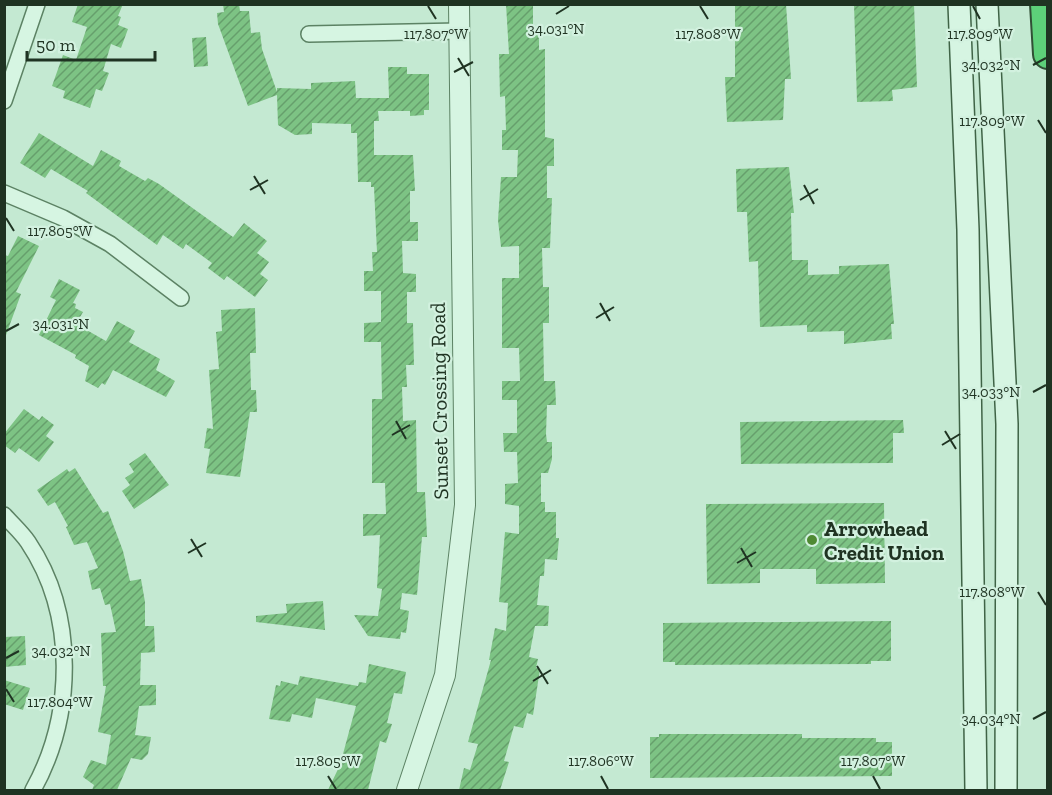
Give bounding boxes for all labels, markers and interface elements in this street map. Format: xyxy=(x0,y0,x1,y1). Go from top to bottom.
text: 34.031°N xyxy=(528,20,584,38)
scale bar xyxy=(27,24,154,62)
text: 117.807°W xyxy=(404,25,468,43)
text: 117.808°W xyxy=(675,25,741,43)
text: 117.809°W xyxy=(947,25,1013,43)
text: 50 m xyxy=(36,34,76,56)
text: 34.032°N xyxy=(961,56,1021,74)
text: 117.809°W xyxy=(959,112,1025,130)
text: 117.805°W xyxy=(27,222,93,240)
street label: Sunset Crossing Road xyxy=(425,302,453,500)
text: 34.031°N xyxy=(33,315,89,333)
text: 34.033°N xyxy=(962,383,1020,401)
place label: Arrowhead Credit Union xyxy=(824,516,945,565)
marker: Arrowhead Credit Union xyxy=(805,533,819,547)
text: 117.808°W xyxy=(959,583,1025,601)
text: 34.032°N xyxy=(31,642,91,660)
text: 117.804°W xyxy=(27,693,93,711)
text: 34.034°N xyxy=(961,710,1021,728)
text: 117.805°W xyxy=(295,752,361,770)
text: 117.806°W xyxy=(568,752,634,770)
text: 117.807°W xyxy=(841,752,905,770)

